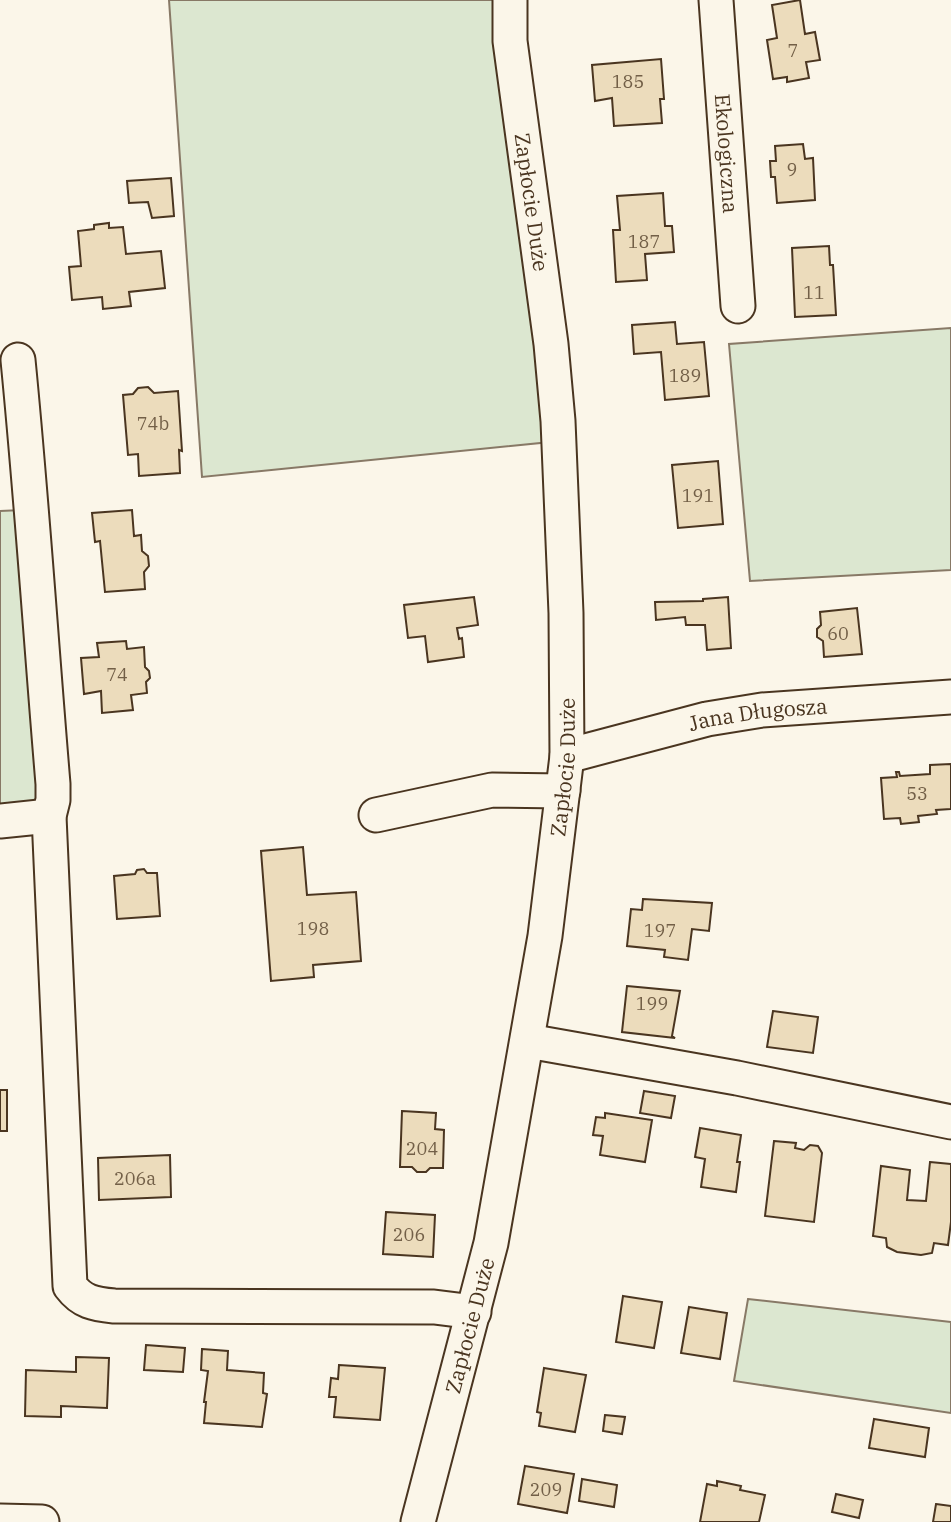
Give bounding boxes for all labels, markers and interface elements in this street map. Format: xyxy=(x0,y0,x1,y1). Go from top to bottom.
house number: 7 xyxy=(788,39,798,62)
house number: 185 xyxy=(612,70,644,93)
street label: Ekologiczna xyxy=(709,93,745,214)
street label: Zapłocie Duże xyxy=(508,131,556,273)
house number: 9 xyxy=(787,158,797,181)
house number: 187 xyxy=(628,230,660,253)
house number: 11 xyxy=(803,281,825,304)
house number: 189 xyxy=(669,364,701,387)
house number: 74b xyxy=(137,412,169,435)
house number: 191 xyxy=(682,484,714,507)
house number: 60 xyxy=(827,622,849,645)
house number: 74 xyxy=(106,663,128,686)
street label: Jana Długosza xyxy=(685,692,828,737)
street label: Zapłocie Duże xyxy=(543,698,581,838)
house number: 53 xyxy=(906,782,928,805)
house number: 198 xyxy=(297,917,329,940)
house number: 197 xyxy=(644,919,676,942)
house number: 199 xyxy=(636,992,668,1015)
house number: 204 xyxy=(406,1137,438,1160)
house number: 206a xyxy=(114,1167,156,1190)
house number: 206 xyxy=(393,1223,425,1246)
street label: Zapłocie Duże xyxy=(438,1255,501,1397)
house number: 209 xyxy=(530,1478,562,1501)

